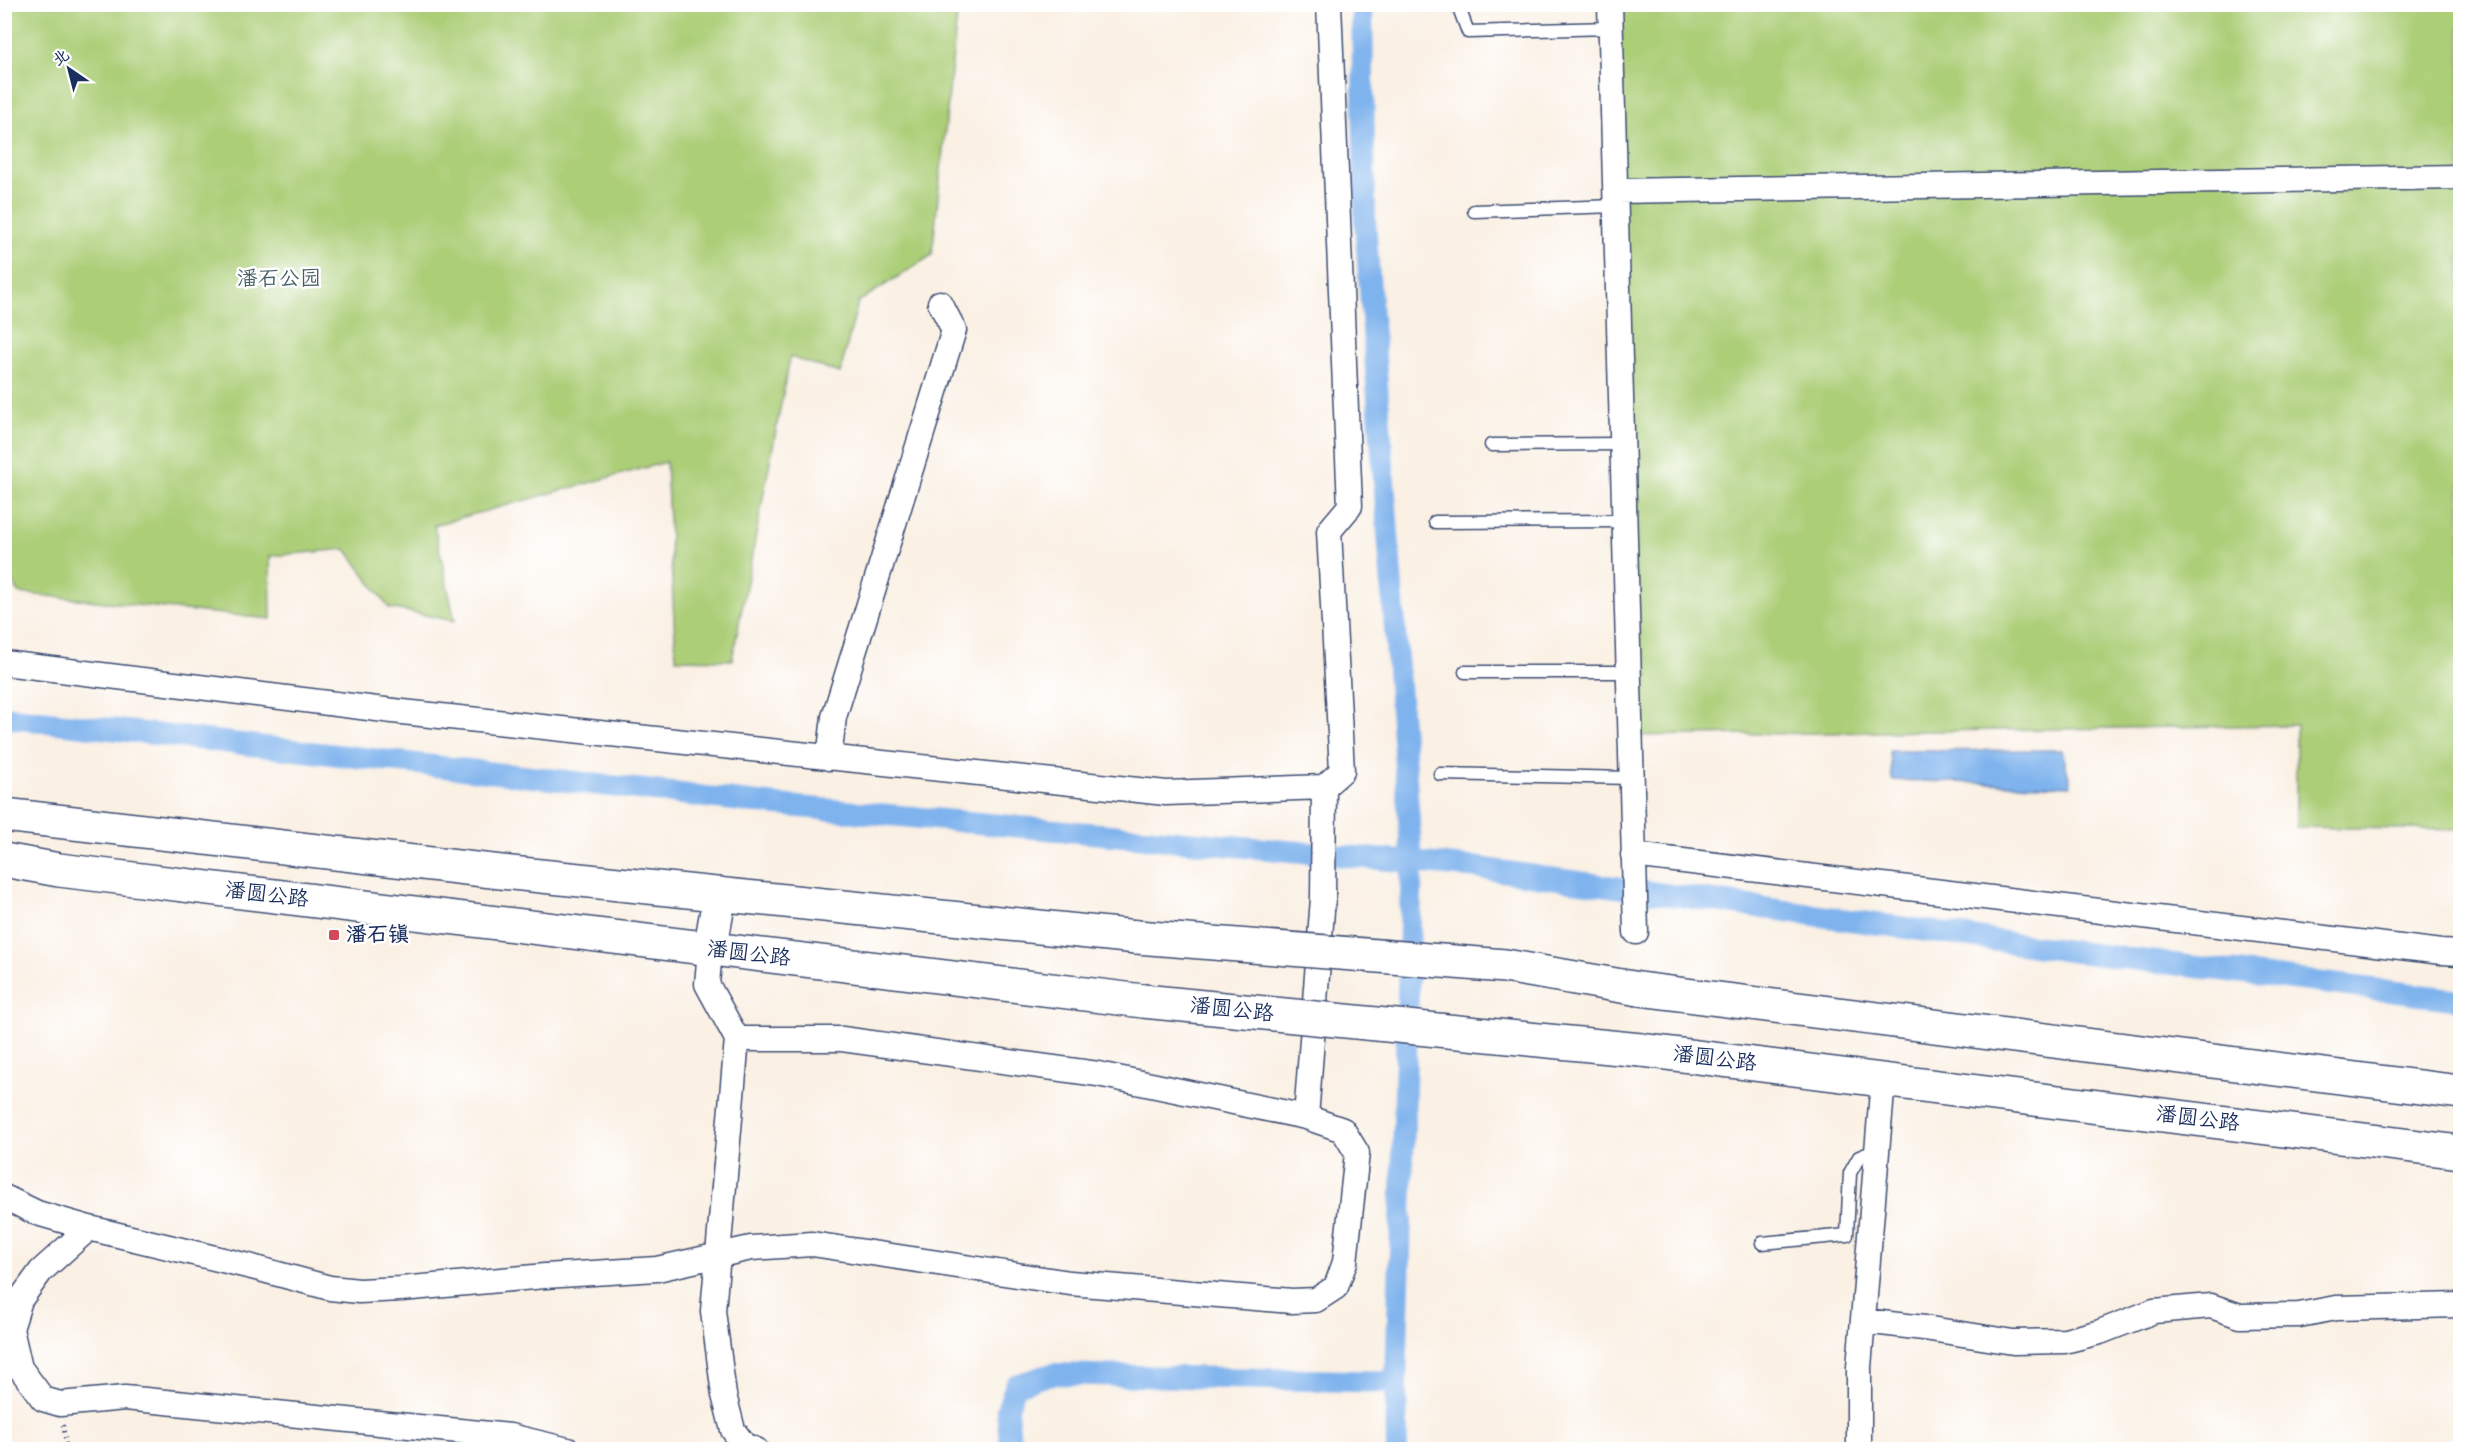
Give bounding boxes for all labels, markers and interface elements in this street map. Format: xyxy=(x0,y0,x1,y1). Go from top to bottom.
north arrow xyxy=(39,39,99,99)
text: 北 xyxy=(49,45,74,71)
park label: 潘石公园 xyxy=(237,265,321,293)
street label: 潘圆公路 xyxy=(224,876,310,914)
place label: 潘石镇 xyxy=(346,921,409,949)
marker: 潘石镇 xyxy=(327,928,341,942)
street label: 潘圆公路 xyxy=(706,935,792,973)
street label: 潘圆公路 xyxy=(1189,992,1275,1028)
street label: 潘圆公路 xyxy=(1672,1040,1758,1078)
street label: 潘圆公路 xyxy=(2155,1100,2241,1138)

